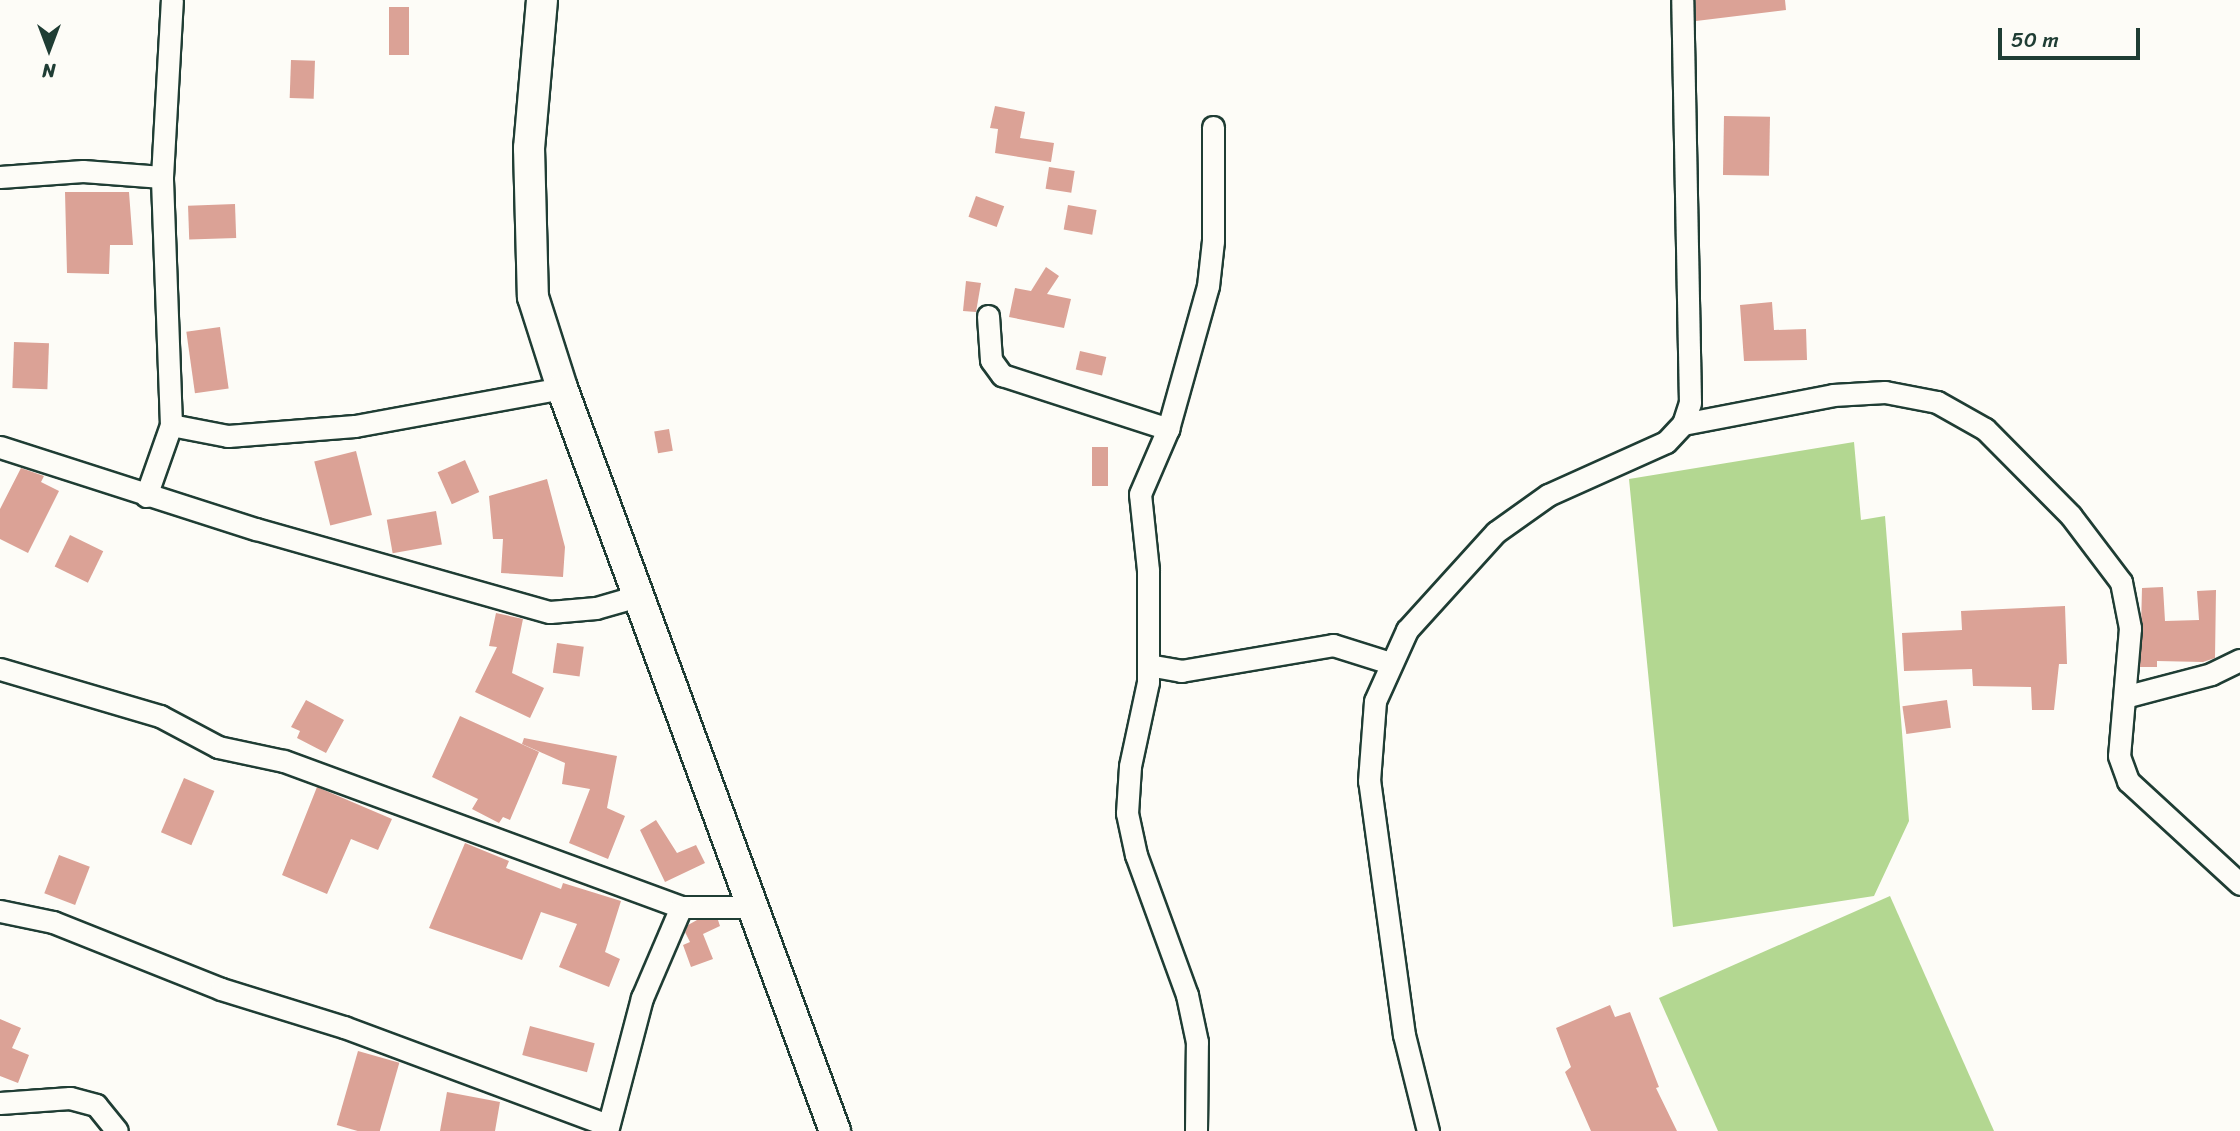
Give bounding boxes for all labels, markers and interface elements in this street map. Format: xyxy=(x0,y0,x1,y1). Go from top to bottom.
north arrow xyxy=(14,14,84,84)
scale bar xyxy=(2002,14,2144,58)
text: 50 m xyxy=(2011,21,2059,59)
text: N xyxy=(42,54,56,87)

